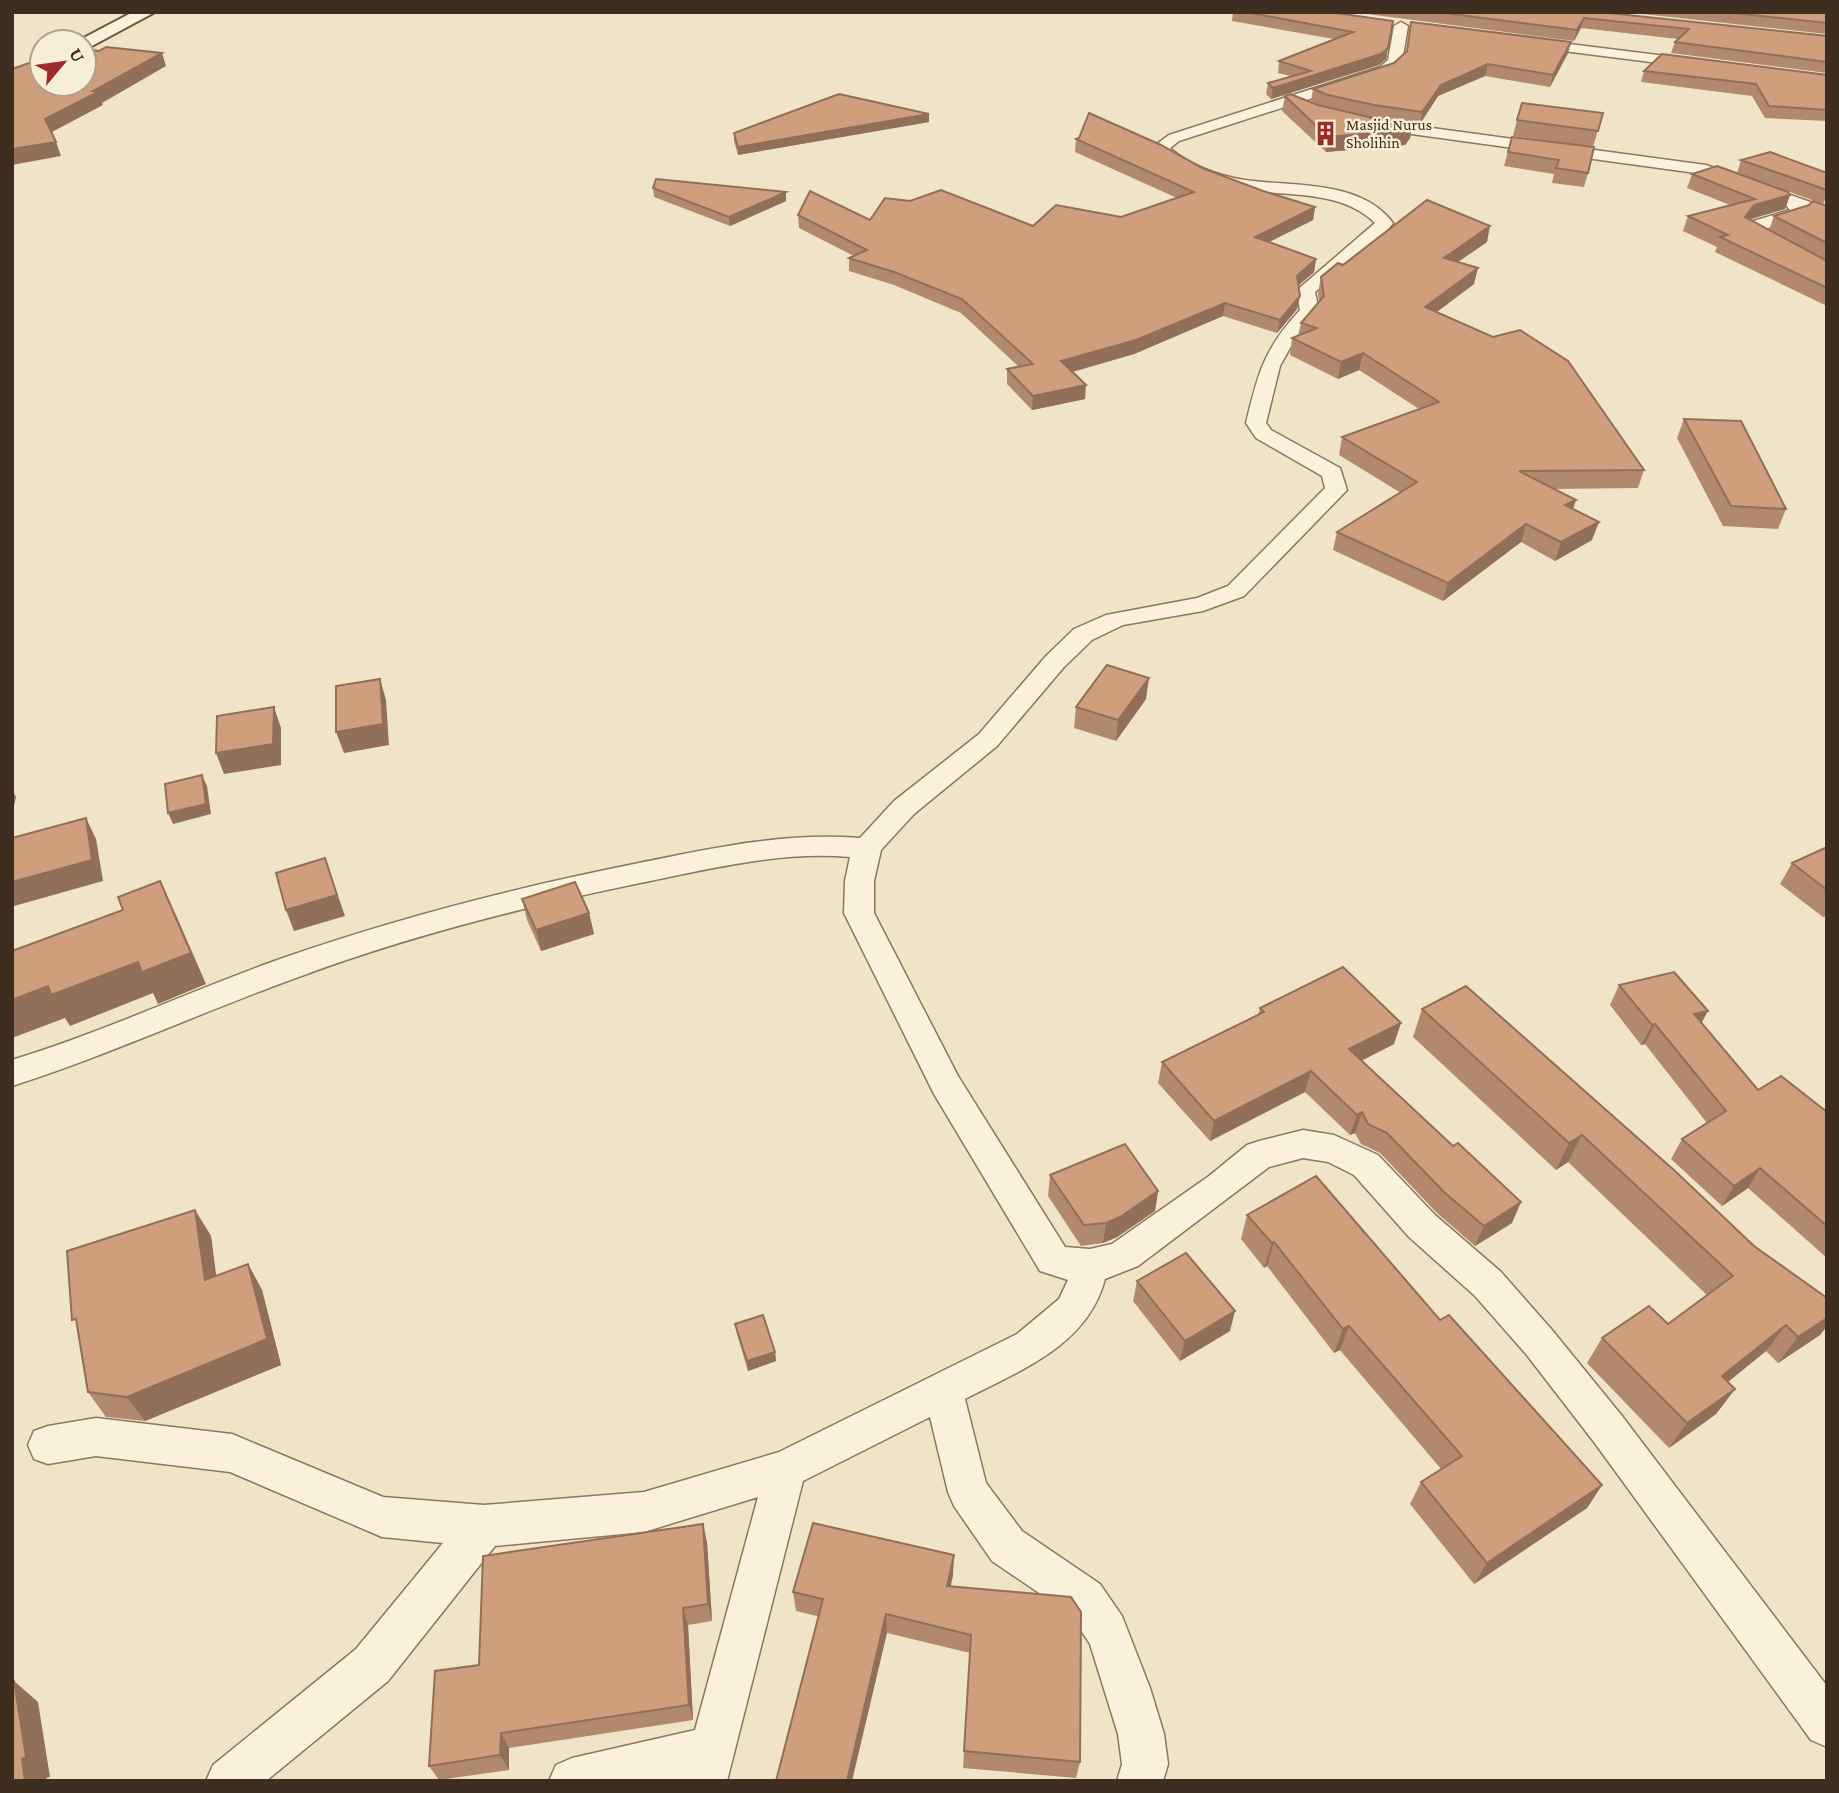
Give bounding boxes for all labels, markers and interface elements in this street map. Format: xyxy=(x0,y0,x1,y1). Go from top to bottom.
north arrow xyxy=(28,28,98,98)
text: U xyxy=(65,44,90,66)
place label: Masjid Nurus Sholihin xyxy=(1346,116,1432,151)
building icon: Masjid Nurus Sholihin xyxy=(1312,119,1340,147)

